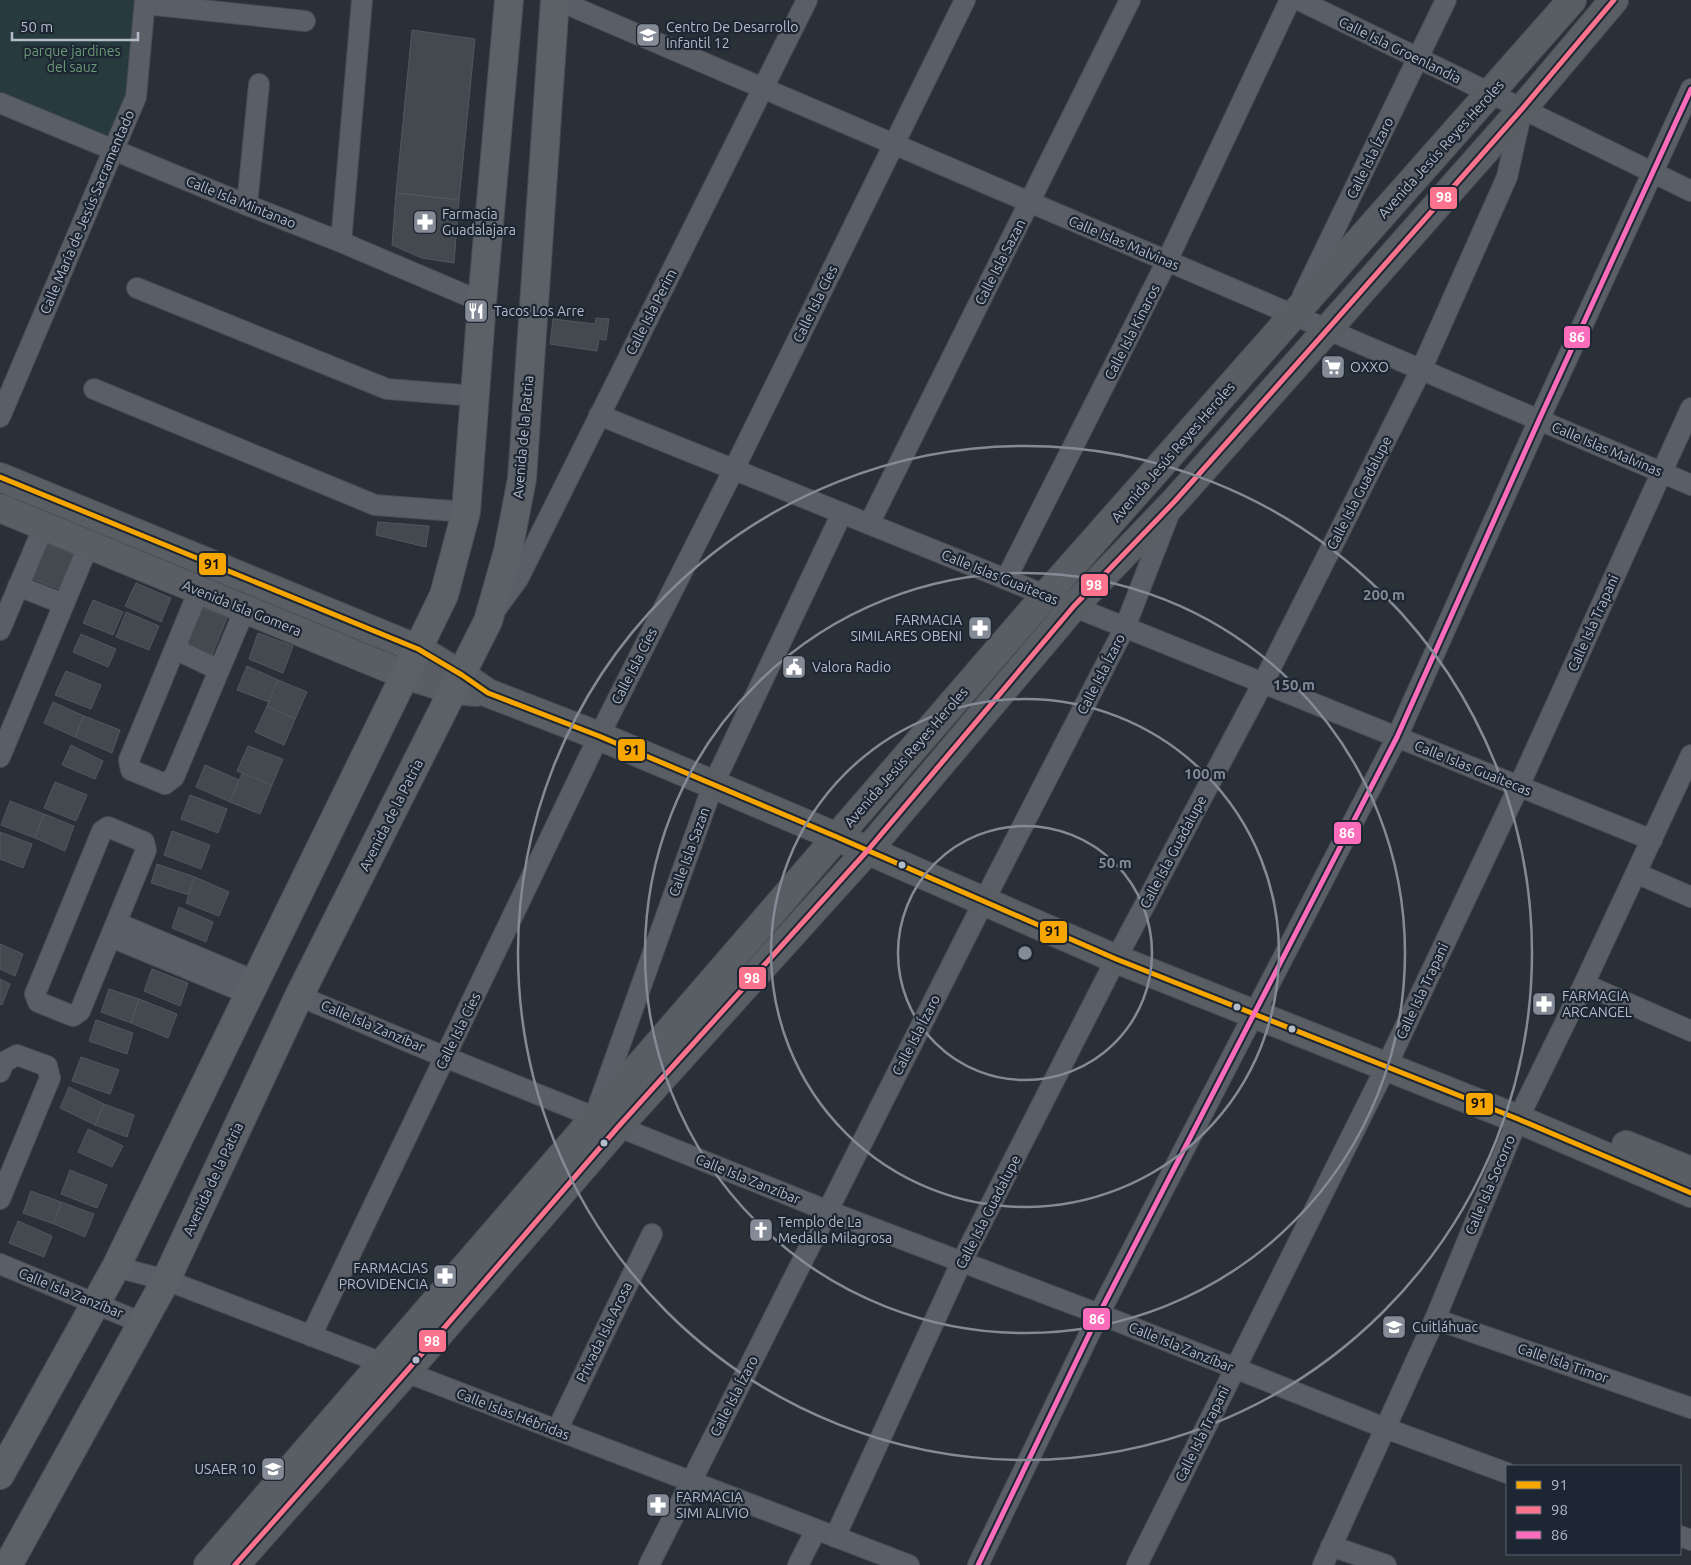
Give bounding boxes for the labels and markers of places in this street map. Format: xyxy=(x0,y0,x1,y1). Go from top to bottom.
place label: Centro De Desarrollo Infantil 12 xyxy=(666,19,799,51)
school or university icon: Centro De Desarrollo Infantil 12 xyxy=(635,22,661,48)
place label: Farmacia Guadalajara xyxy=(442,206,516,238)
pharmacy icon: Farmacia Guadalajara xyxy=(412,209,438,235)
restaurant icon: Tacos Los Arre xyxy=(463,298,489,324)
place label: Tacos Los Arre xyxy=(494,303,584,319)
supermarket icon: OXXO xyxy=(1320,354,1346,380)
place label: OXXO xyxy=(1350,359,1389,375)
place label: FARMACIA SIMILARES OBENI xyxy=(850,612,962,644)
pharmacy icon: FARMACIA SIMILARES OBENI xyxy=(967,615,993,641)
public building icon: Valora Radio xyxy=(781,654,807,680)
place label: Valora Radio xyxy=(812,659,891,675)
unlabelled marker xyxy=(897,860,907,870)
centre of rings xyxy=(1016,944,1034,962)
place label: FARMACIA ARCANGEL xyxy=(1562,988,1632,1020)
pharmacy icon: FARMACIA ARCANGEL xyxy=(1531,991,1557,1017)
unlabelled marker xyxy=(1232,1002,1242,1012)
unlabelled marker xyxy=(1287,1024,1297,1034)
unlabelled marker xyxy=(599,1138,609,1148)
place label: Templo de La Medalla Milagrosa xyxy=(778,1214,892,1246)
church icon: Templo de La Medalla Milagrosa xyxy=(748,1217,774,1243)
place label: FARMACIAS PROVIDENCIA xyxy=(339,1260,428,1292)
pharmacy icon: FARMACIAS PROVIDENCIA xyxy=(432,1263,458,1289)
school or university icon: Cuitláhuac xyxy=(1381,1314,1407,1340)
place label: Cuitláhuac xyxy=(1412,1319,1478,1335)
unlabelled marker xyxy=(411,1355,421,1365)
school or university icon: USAER 10 xyxy=(260,1456,286,1482)
place label: USAER 10 xyxy=(194,1461,256,1477)
place label: FARMACIA SIMI ALIVIO xyxy=(676,1489,749,1521)
pharmacy icon: FARMACIA SIMI ALIVIO xyxy=(645,1492,671,1518)

